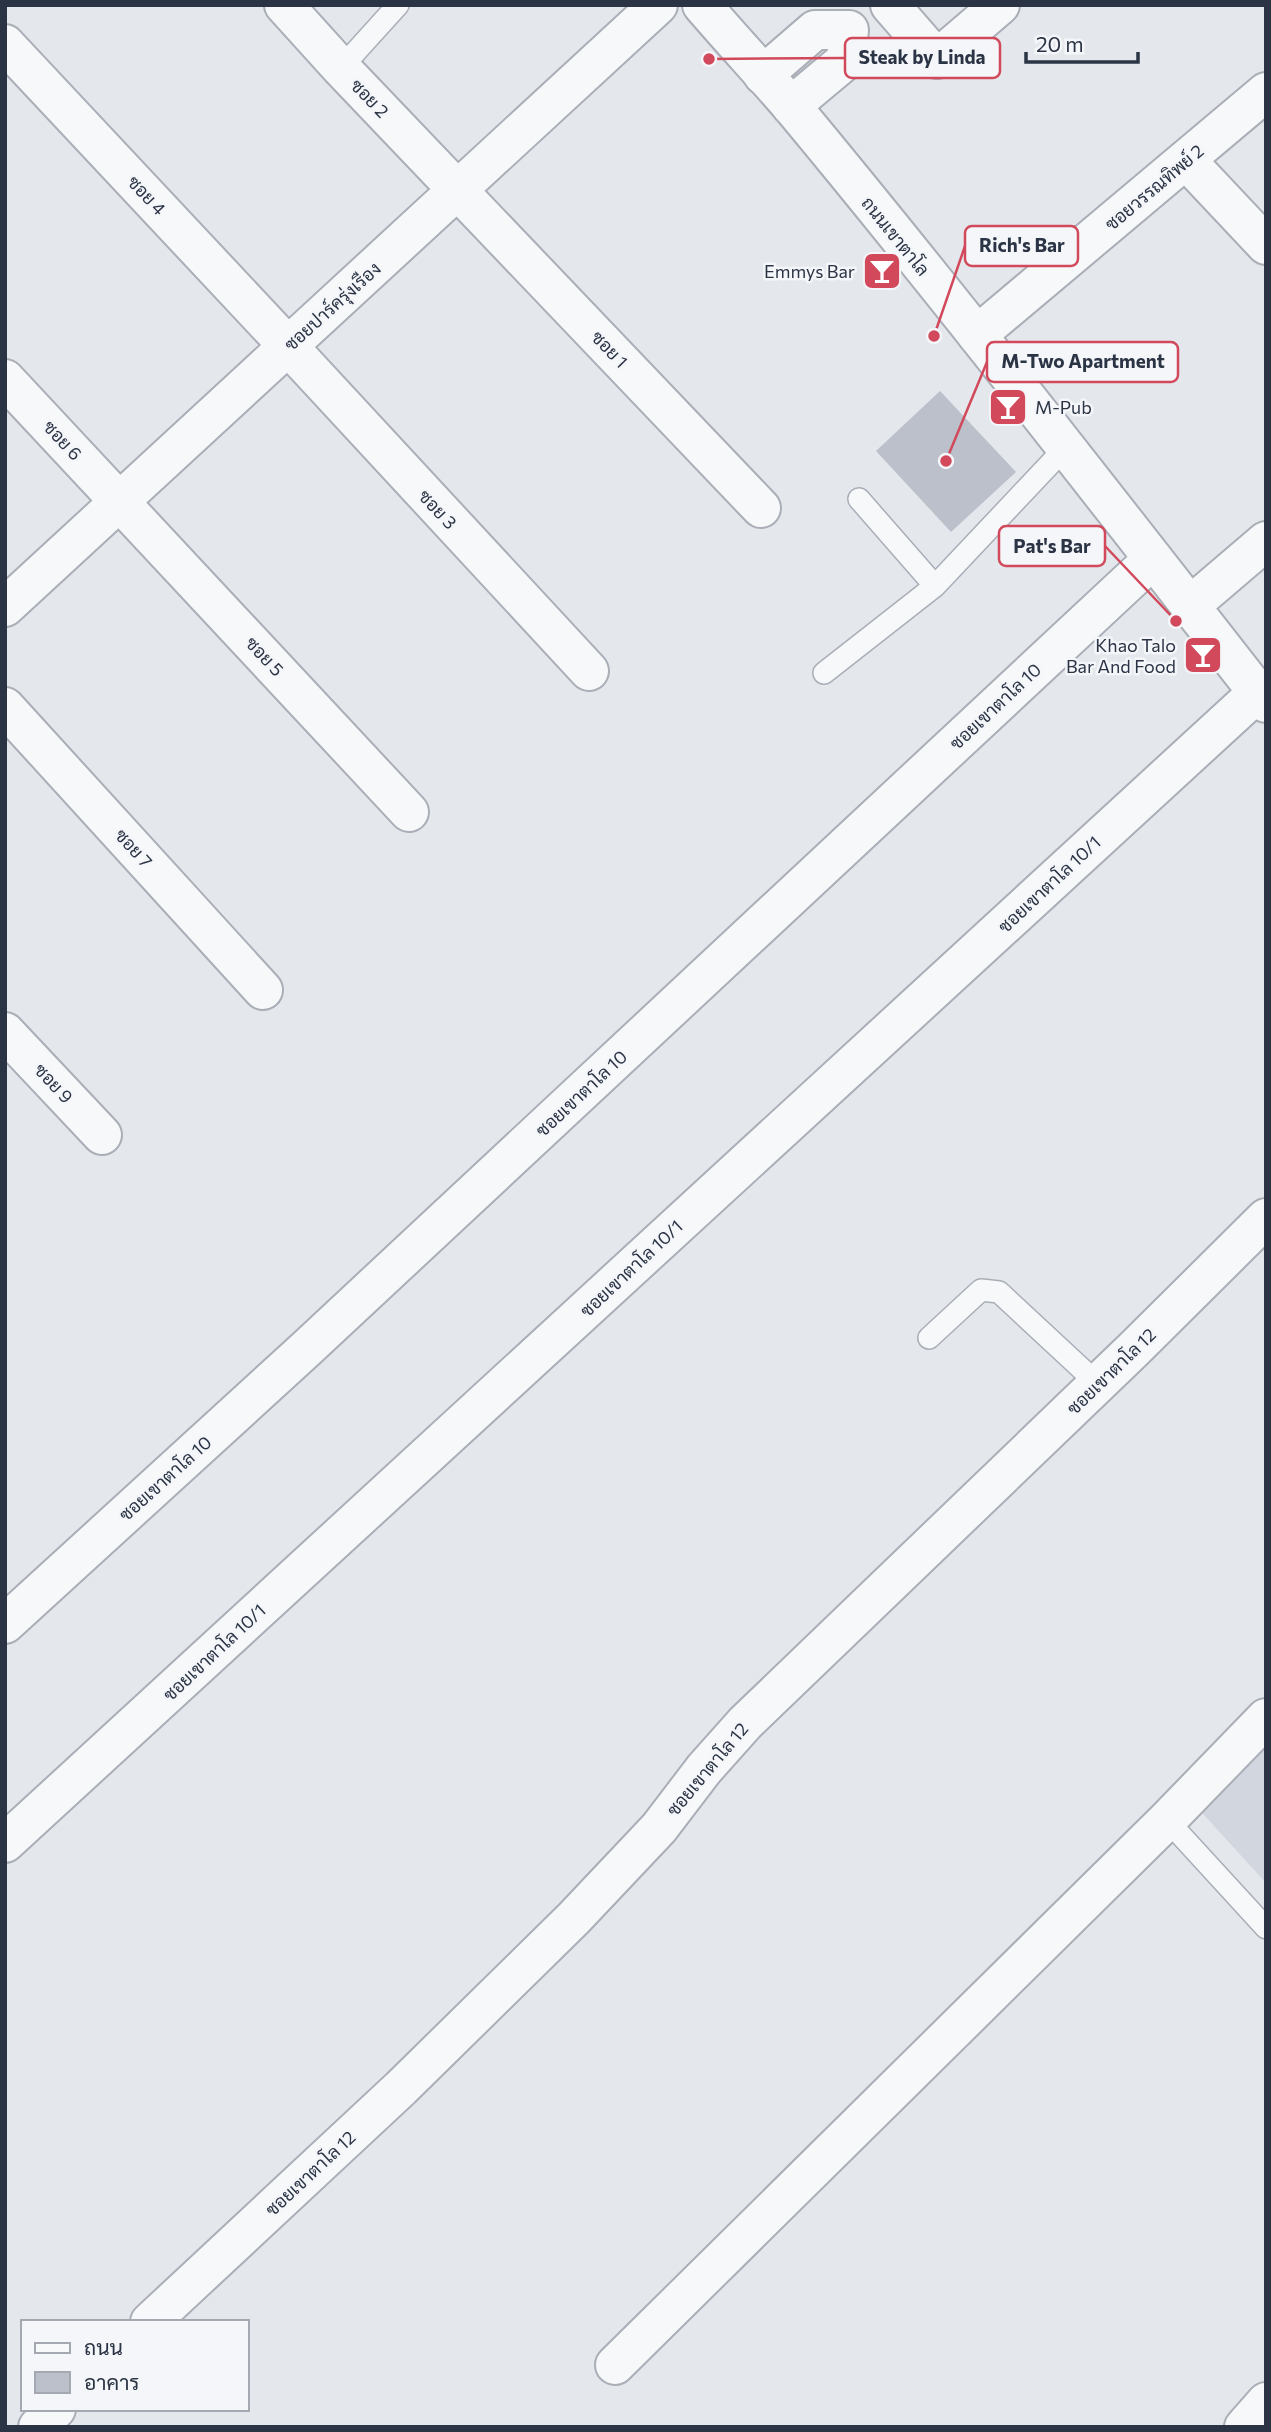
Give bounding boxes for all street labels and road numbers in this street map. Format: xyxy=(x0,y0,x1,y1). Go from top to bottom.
street label: ซอย 2 xyxy=(346,74,394,122)
street label: ซอยวรรณทิพย์ 2 xyxy=(1100,139,1208,235)
street label: ซอย 4 xyxy=(123,171,171,220)
street label: ถนนเขาตาโล xyxy=(857,191,935,280)
street label: ซอยปาร์ครุ่งเรือง xyxy=(279,256,386,356)
street label: ซอย 1 xyxy=(587,326,633,372)
street label: ซอย 6 xyxy=(39,416,87,464)
street label: ซอย 3 xyxy=(414,485,462,533)
street label: ซอย 5 xyxy=(241,632,289,680)
street label: ซอยเขาตาโล 10 xyxy=(944,657,1045,754)
street label: ซอย 7 xyxy=(111,824,157,872)
street label: ซอยเขาตาโล 10/1 xyxy=(993,830,1105,937)
street label: ซอยเขาตาโล 10 xyxy=(530,1044,631,1141)
street label: ซอย 9 xyxy=(30,1059,78,1107)
street label: ซอยเขาตาโล 10/1 xyxy=(575,1214,687,1321)
street label: ซอยเขาตาโล 12 xyxy=(1061,1322,1160,1419)
street label: ซอยเขาตาโล 10 xyxy=(114,1430,216,1525)
street label: ซอยเขาตาโล 10/1 xyxy=(158,1598,270,1705)
street label: ซอยเขาตาโล 12 xyxy=(661,1717,752,1820)
street label: ซอยเขาตาโล 12 xyxy=(260,2125,360,2220)

